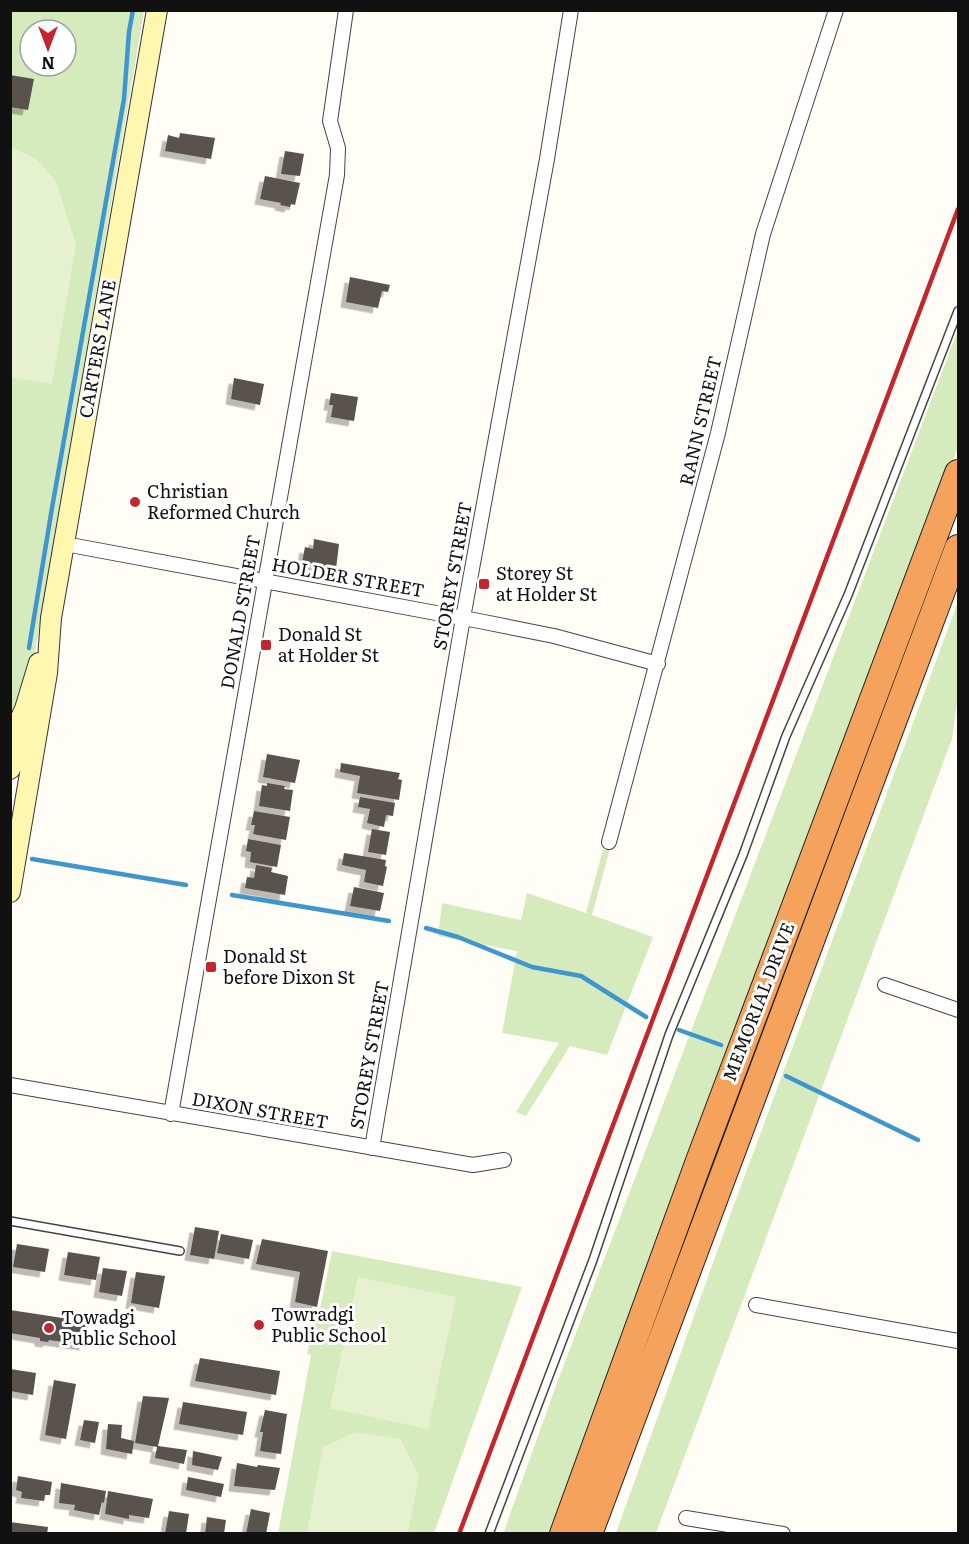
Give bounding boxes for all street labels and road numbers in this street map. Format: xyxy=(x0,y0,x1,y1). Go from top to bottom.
street label: CARTERS LANE xyxy=(71,277,122,420)
street label: RANN STREET xyxy=(671,353,728,488)
street label: STOREY STREET xyxy=(425,499,478,652)
street label: DONALD STREET xyxy=(213,533,266,691)
street label: HOLDER STREET xyxy=(270,550,427,603)
street label: MEMORIAL DRIVE xyxy=(715,918,800,1085)
street label: STOREY STREET xyxy=(342,978,395,1131)
street label: DIXON STREET xyxy=(190,1084,331,1135)

